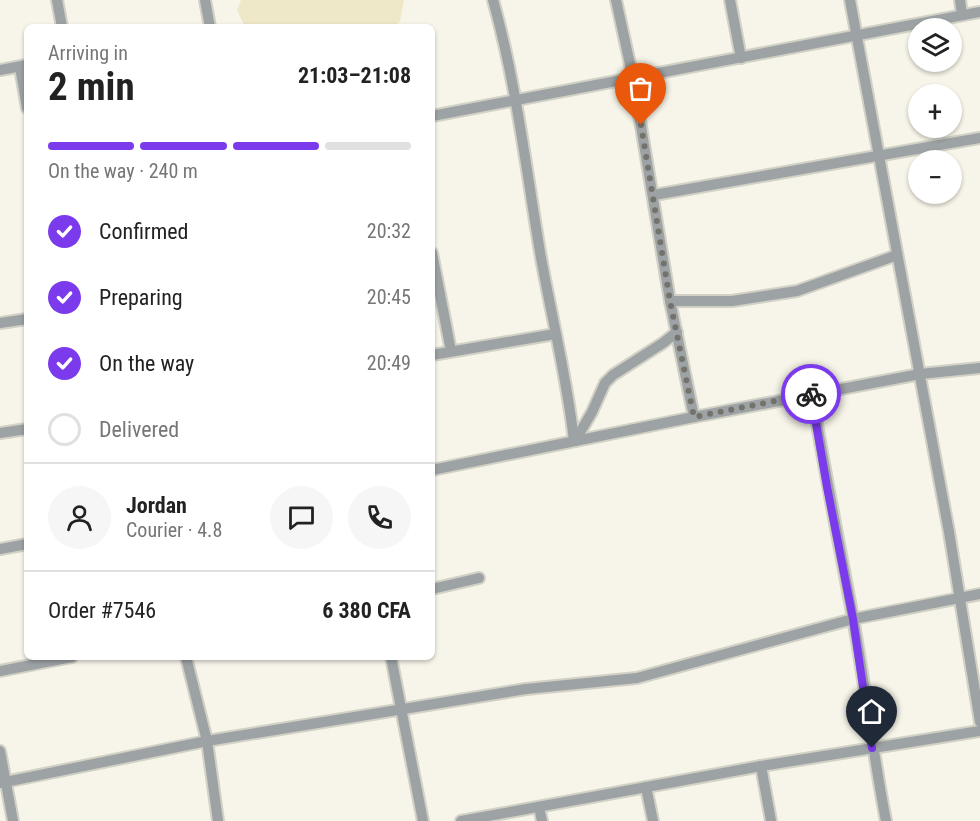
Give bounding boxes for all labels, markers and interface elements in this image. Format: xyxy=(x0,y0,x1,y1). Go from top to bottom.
map controls xyxy=(908,18,962,204)
button: layers xyxy=(908,18,962,72)
text: Arriving in xyxy=(48,41,128,65)
text: 21:03–21:08 xyxy=(298,63,411,88)
pin xyxy=(615,63,666,125)
text: 2 min xyxy=(48,64,135,110)
icon: bag xyxy=(624,72,657,105)
button: + xyxy=(908,84,962,138)
button: − xyxy=(908,150,962,204)
text: On the way · 240 m xyxy=(48,159,198,183)
icon: check xyxy=(48,215,81,248)
text: Confirmed xyxy=(99,219,188,244)
text: 20:32 xyxy=(367,219,411,243)
icon: check xyxy=(48,281,81,314)
text: Preparing xyxy=(99,285,183,310)
text: 20:45 xyxy=(367,285,411,309)
icon: check xyxy=(48,347,81,380)
text: On the way xyxy=(99,351,194,376)
text: 20:49 xyxy=(367,351,411,375)
courier xyxy=(781,364,841,424)
icon: bike xyxy=(795,378,828,411)
text: Delivered xyxy=(99,417,179,442)
button: person xyxy=(48,486,111,549)
button: chat xyxy=(270,486,333,549)
button: phone xyxy=(348,486,411,549)
text: Jordan xyxy=(126,493,187,518)
text: Courier · 4.8 xyxy=(126,518,222,542)
text: Order #7546 xyxy=(48,598,156,623)
text: 6 380 CFA xyxy=(322,598,411,623)
pin xyxy=(846,686,897,748)
icon: home xyxy=(855,695,888,728)

